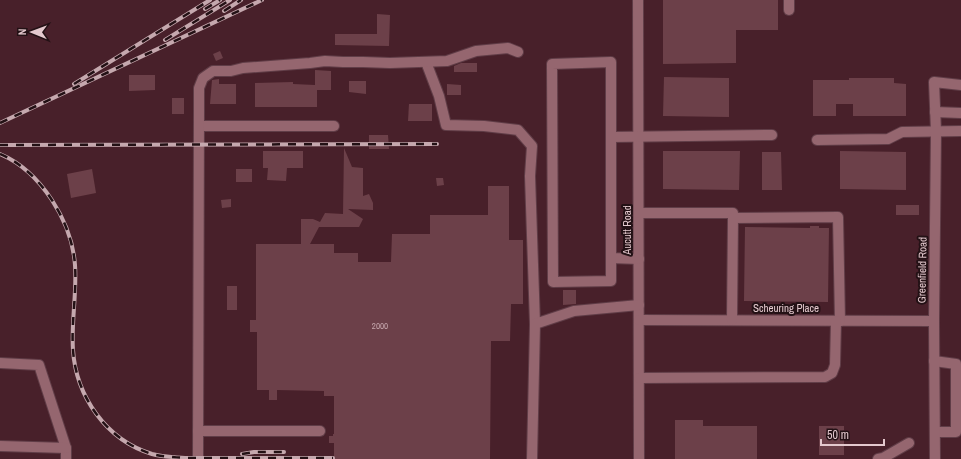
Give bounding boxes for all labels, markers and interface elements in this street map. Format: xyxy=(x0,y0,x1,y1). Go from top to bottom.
north arrow xyxy=(12,12,52,52)
text: N xyxy=(15,28,29,35)
street label: Aucutt Road xyxy=(620,205,634,256)
street label: Greenfield Road xyxy=(914,237,930,303)
street label: Scheuring Place xyxy=(753,301,819,315)
house number: 2000 xyxy=(372,320,388,332)
scale bar xyxy=(821,421,884,447)
text: 50 m xyxy=(827,427,849,443)

